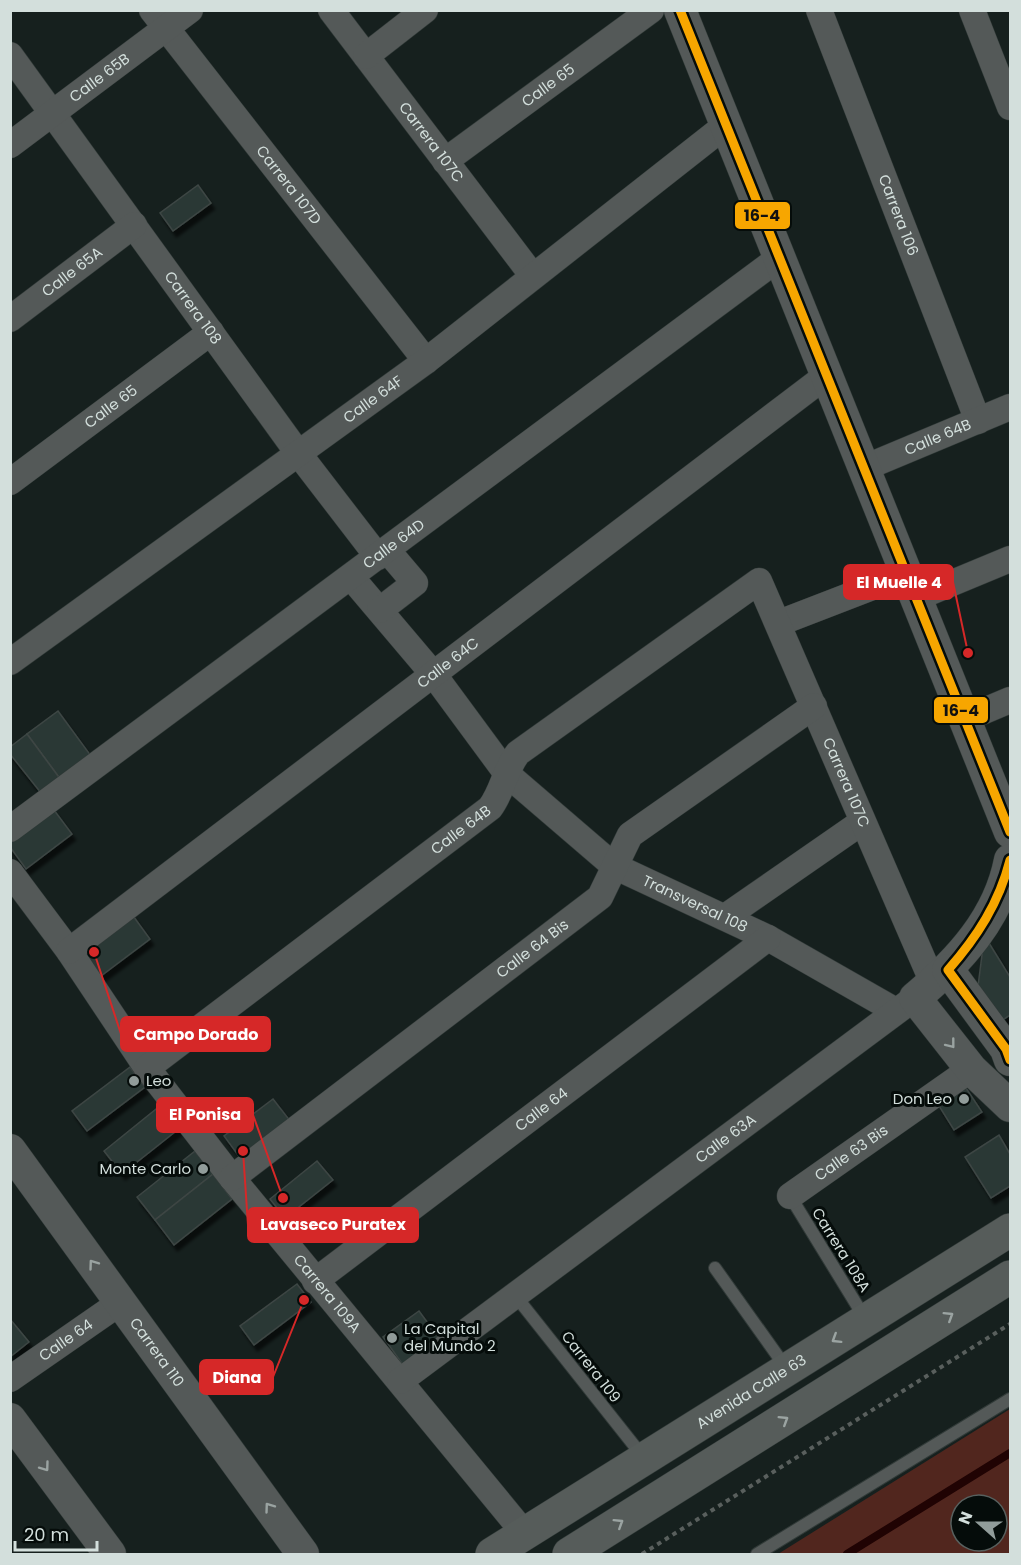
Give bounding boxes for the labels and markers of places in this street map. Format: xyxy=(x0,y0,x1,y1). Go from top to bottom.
callout: El Muelle 4 xyxy=(844,565,953,599)
callout: Campo Dorado xyxy=(121,1017,270,1051)
place label: Leo xyxy=(146,1070,171,1091)
marker: Leo xyxy=(127,1074,141,1088)
place label: Don Leo xyxy=(893,1088,952,1109)
marker: Don Leo xyxy=(957,1092,971,1106)
callout: El Ponisa xyxy=(157,1098,253,1132)
place label: Monte Carlo xyxy=(100,1158,191,1179)
marker: Monte Carlo xyxy=(196,1162,210,1176)
callout: Lavaseco Puratex xyxy=(248,1208,418,1242)
place label: La Capital del Mundo 2 xyxy=(404,1318,496,1356)
marker: La Capital del Mundo 2 xyxy=(385,1331,399,1345)
callout: Diana xyxy=(200,1360,273,1394)

